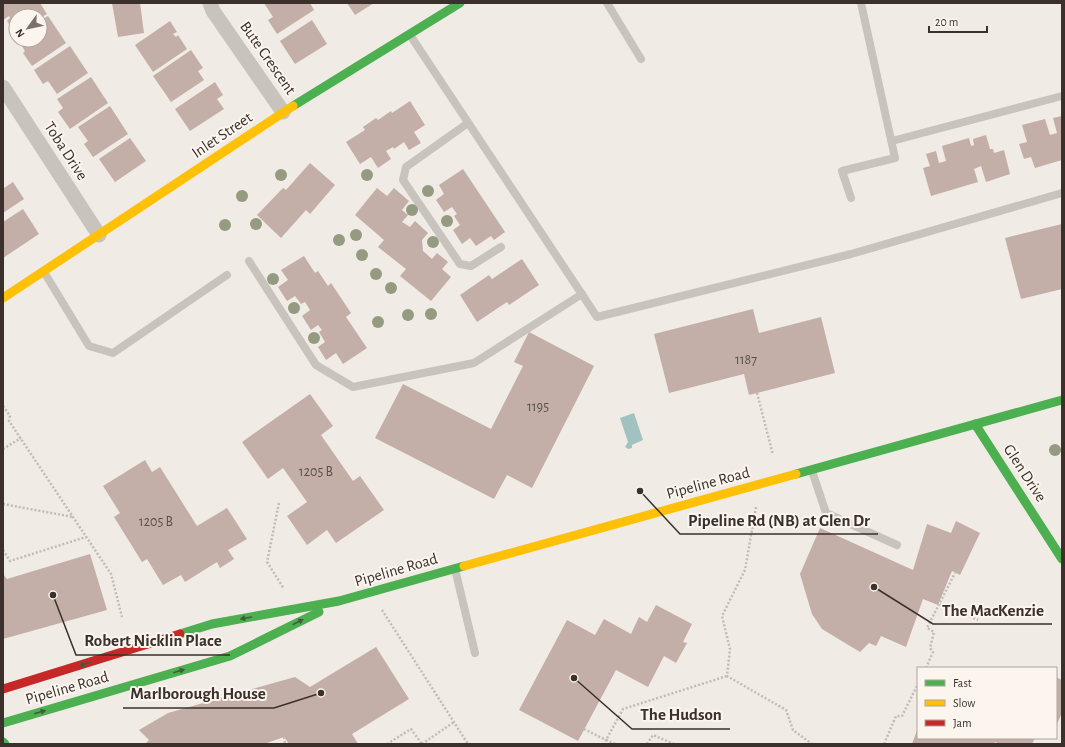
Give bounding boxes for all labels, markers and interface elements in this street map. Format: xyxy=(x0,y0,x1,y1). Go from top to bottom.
north arrow xyxy=(8,8,48,48)
scale bar xyxy=(929,8,987,34)
text: 20 m xyxy=(935,16,958,28)
street label: Bute Crescent xyxy=(237,19,299,97)
text: N xyxy=(13,27,27,39)
street label: Inlet Street xyxy=(189,109,255,161)
street label: Toba Drive xyxy=(41,119,91,183)
house number: 1187 xyxy=(735,353,757,367)
house number: 1195 xyxy=(527,400,549,414)
street label: Glen Drive xyxy=(1001,441,1049,505)
street label: Pipeline Road xyxy=(665,464,751,502)
house number: 1205 B xyxy=(299,465,333,479)
callout: Pipeline Rd (NB) at Glen Dr xyxy=(680,505,878,534)
text: Pipeline Rd (NB) at Glen Dr xyxy=(688,512,870,529)
house number: 1205 B xyxy=(139,515,173,529)
street label: Pipeline Road xyxy=(353,551,439,589)
callout: The MacKenzie xyxy=(933,595,1052,624)
text: The MacKenzie xyxy=(942,602,1044,619)
one-way arrow xyxy=(240,615,252,621)
one-way arrow xyxy=(292,619,304,625)
callout: Robert Nicklin Place xyxy=(76,626,230,655)
text: Robert Nicklin Place xyxy=(84,632,222,649)
one-way arrow xyxy=(78,661,90,667)
legend xyxy=(917,667,1057,739)
one-way arrow xyxy=(172,668,185,674)
street label: Pipeline Road xyxy=(24,669,110,707)
text: Fast xyxy=(953,677,972,689)
callout: Marlborough House xyxy=(123,679,274,708)
text: Marlborough House xyxy=(130,685,266,702)
text: Slow xyxy=(953,697,975,709)
callout: The Hudson xyxy=(632,700,730,729)
text: The Hudson xyxy=(640,706,722,723)
one-way arrow xyxy=(35,709,47,715)
text: Jam xyxy=(953,717,972,729)

